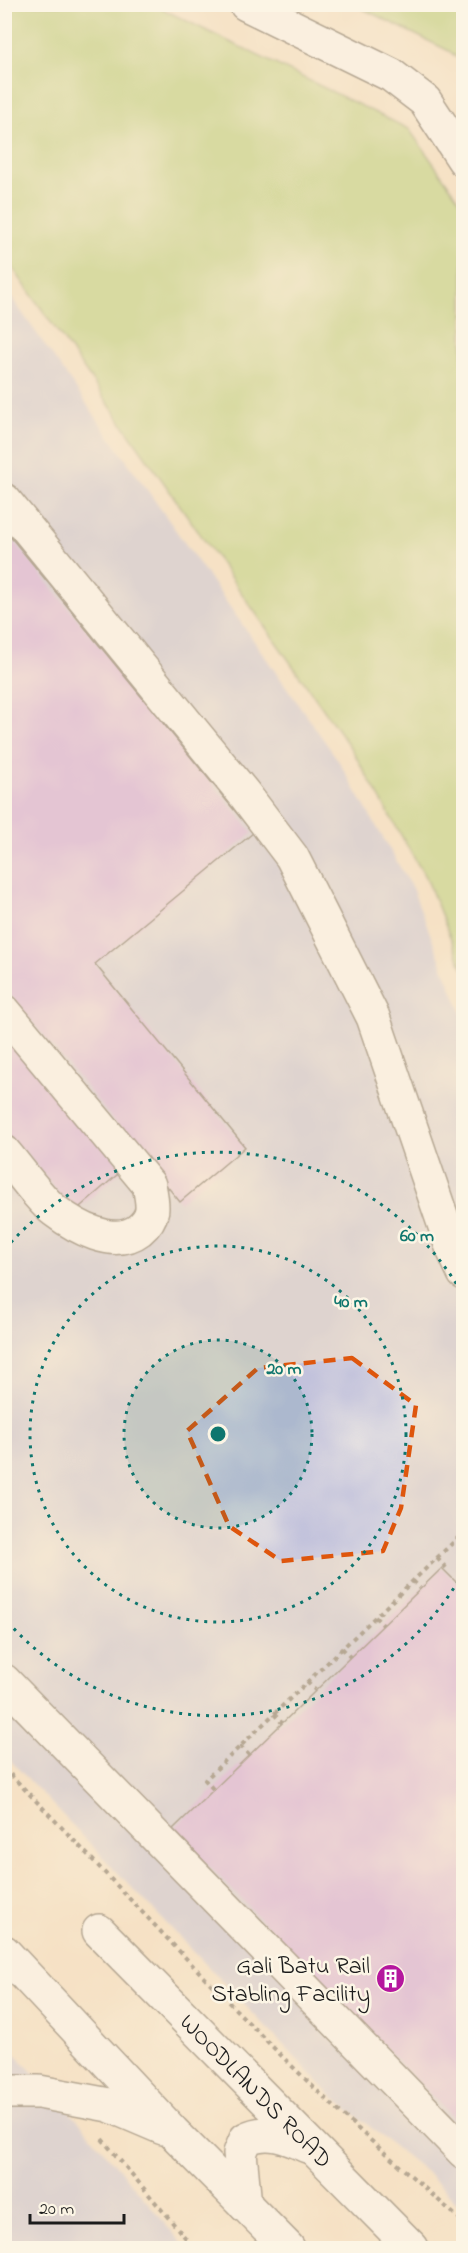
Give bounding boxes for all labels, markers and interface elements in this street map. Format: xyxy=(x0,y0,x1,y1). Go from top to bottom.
text: 60 m xyxy=(400,1224,434,1250)
text: 40 m xyxy=(334,1290,368,1316)
text: 20 m xyxy=(265,1357,302,1383)
centre of rings xyxy=(208,1424,228,1444)
place label: Gali Batu Rail Stabling Facility xyxy=(211,1950,370,2014)
building icon: Gali Batu Rail Stabling Facility xyxy=(375,1963,407,1995)
street label: WOODLANDS ROAD xyxy=(170,2007,339,2177)
scale bar xyxy=(30,2187,124,2225)
text: 20 m xyxy=(39,2197,74,2223)

